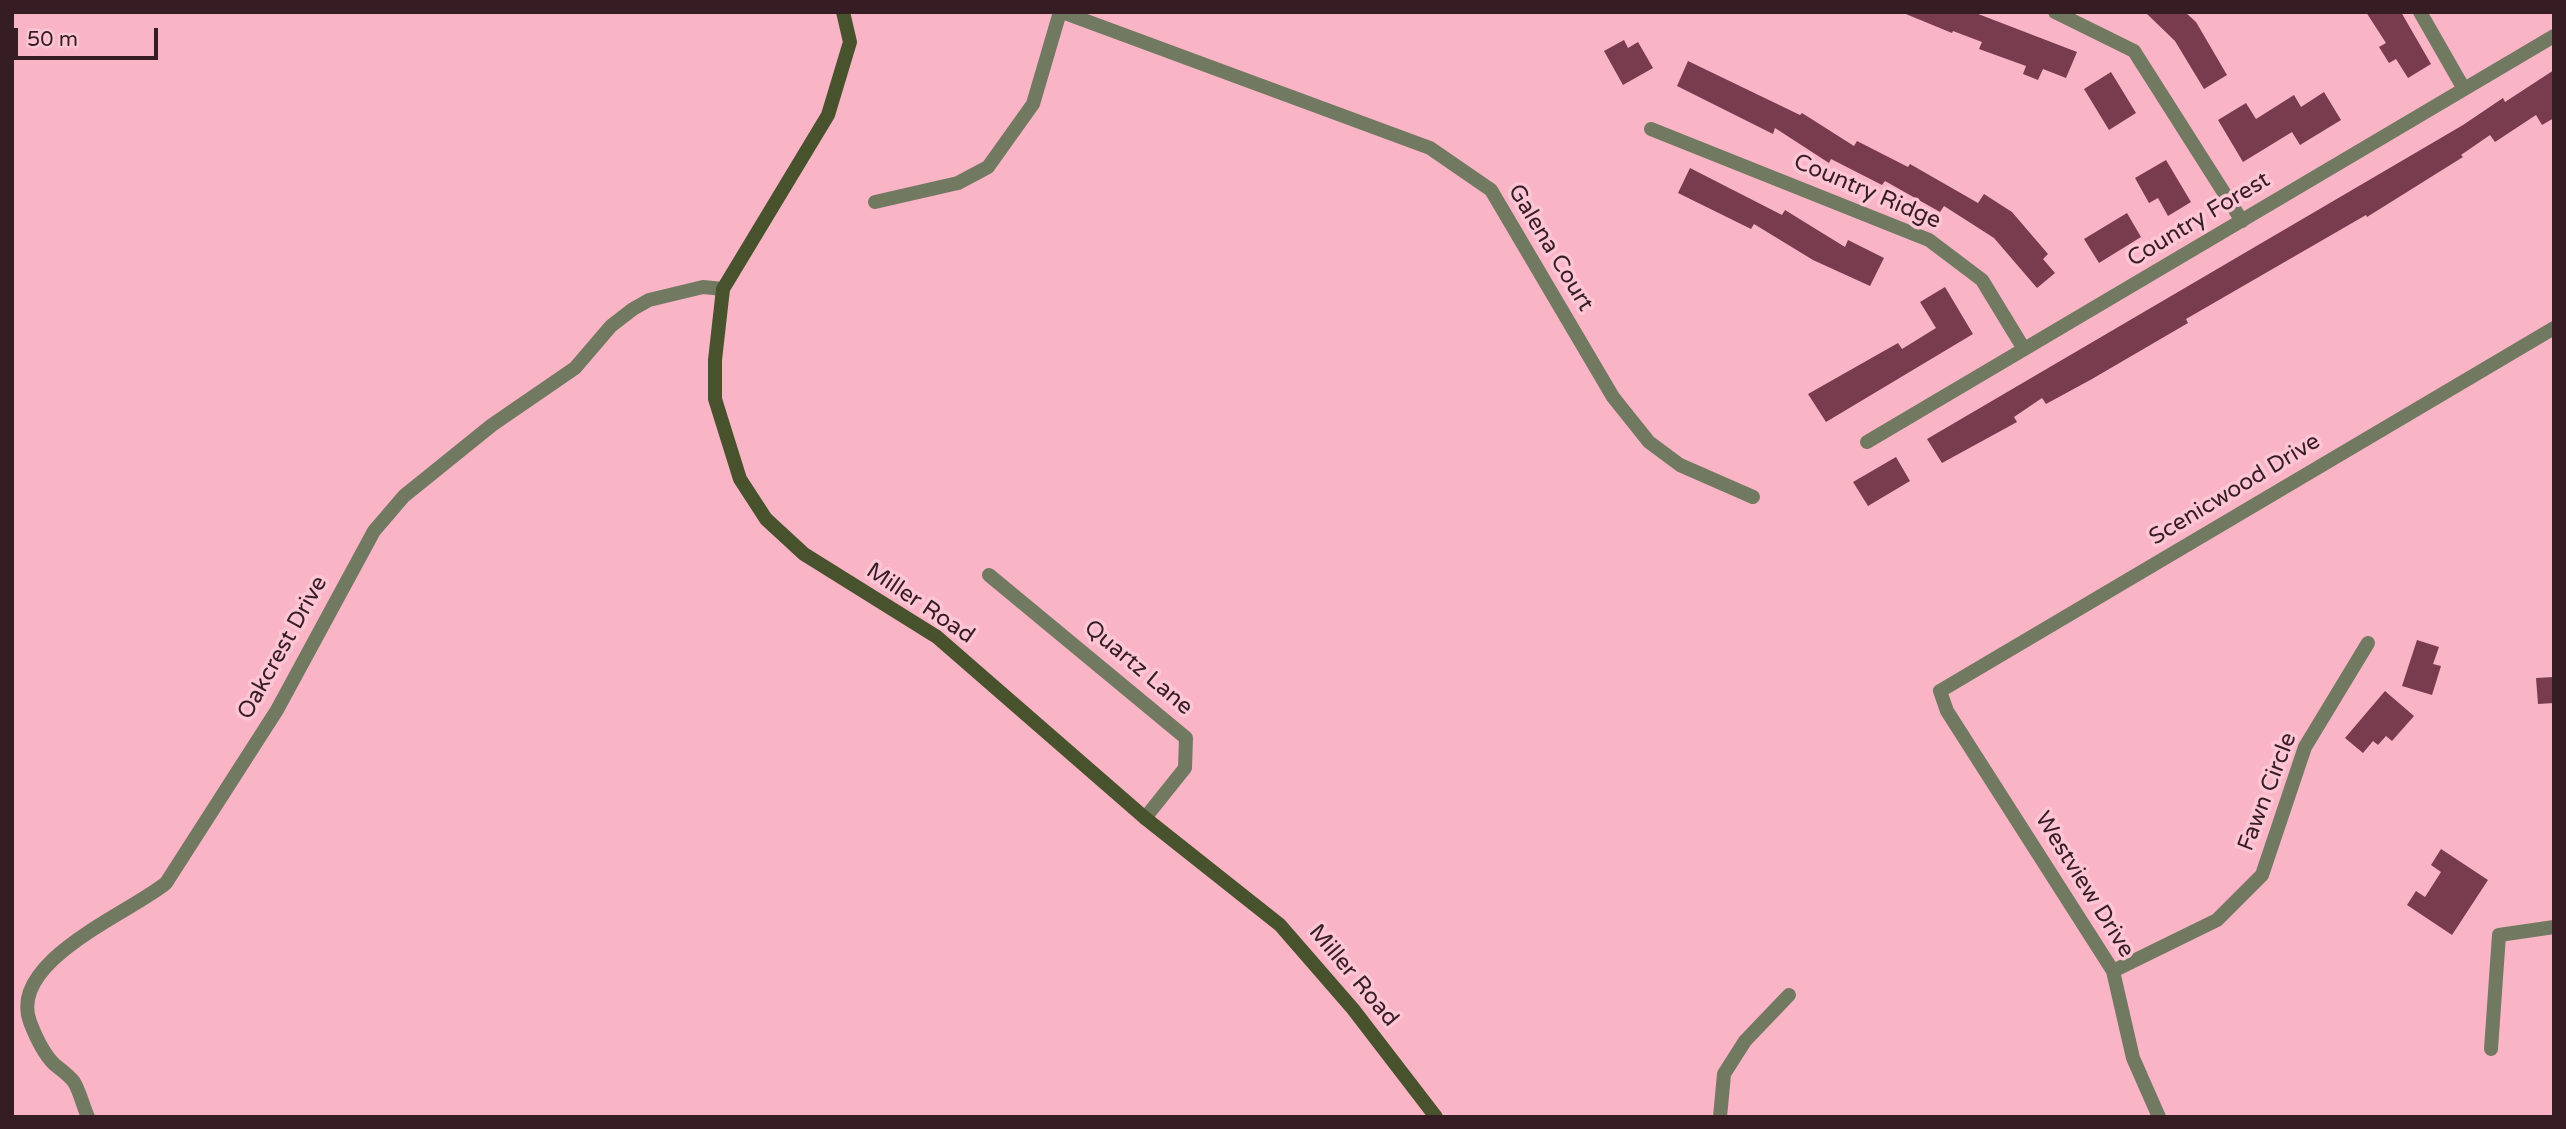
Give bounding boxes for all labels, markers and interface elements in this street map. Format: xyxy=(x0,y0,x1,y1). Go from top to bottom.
scale bar xyxy=(18,14,161,58)
text: 50 m xyxy=(27,27,78,52)
street label: Country Ridge xyxy=(1789,149,1945,235)
street label: Country Forest xyxy=(2123,167,2275,273)
street label: Galena Court xyxy=(1501,180,1599,316)
street label: Scenicwood Drive xyxy=(2145,428,2325,552)
street label: Miller Road xyxy=(861,558,979,650)
street label: Oakcrest Drive xyxy=(232,571,334,725)
street label: Quartz Lane xyxy=(1078,614,1198,722)
street label: Fawn Circle xyxy=(2233,729,2303,855)
street label: Westview Drive xyxy=(2028,807,2140,963)
street label: Miller Road xyxy=(1302,919,1404,1033)

